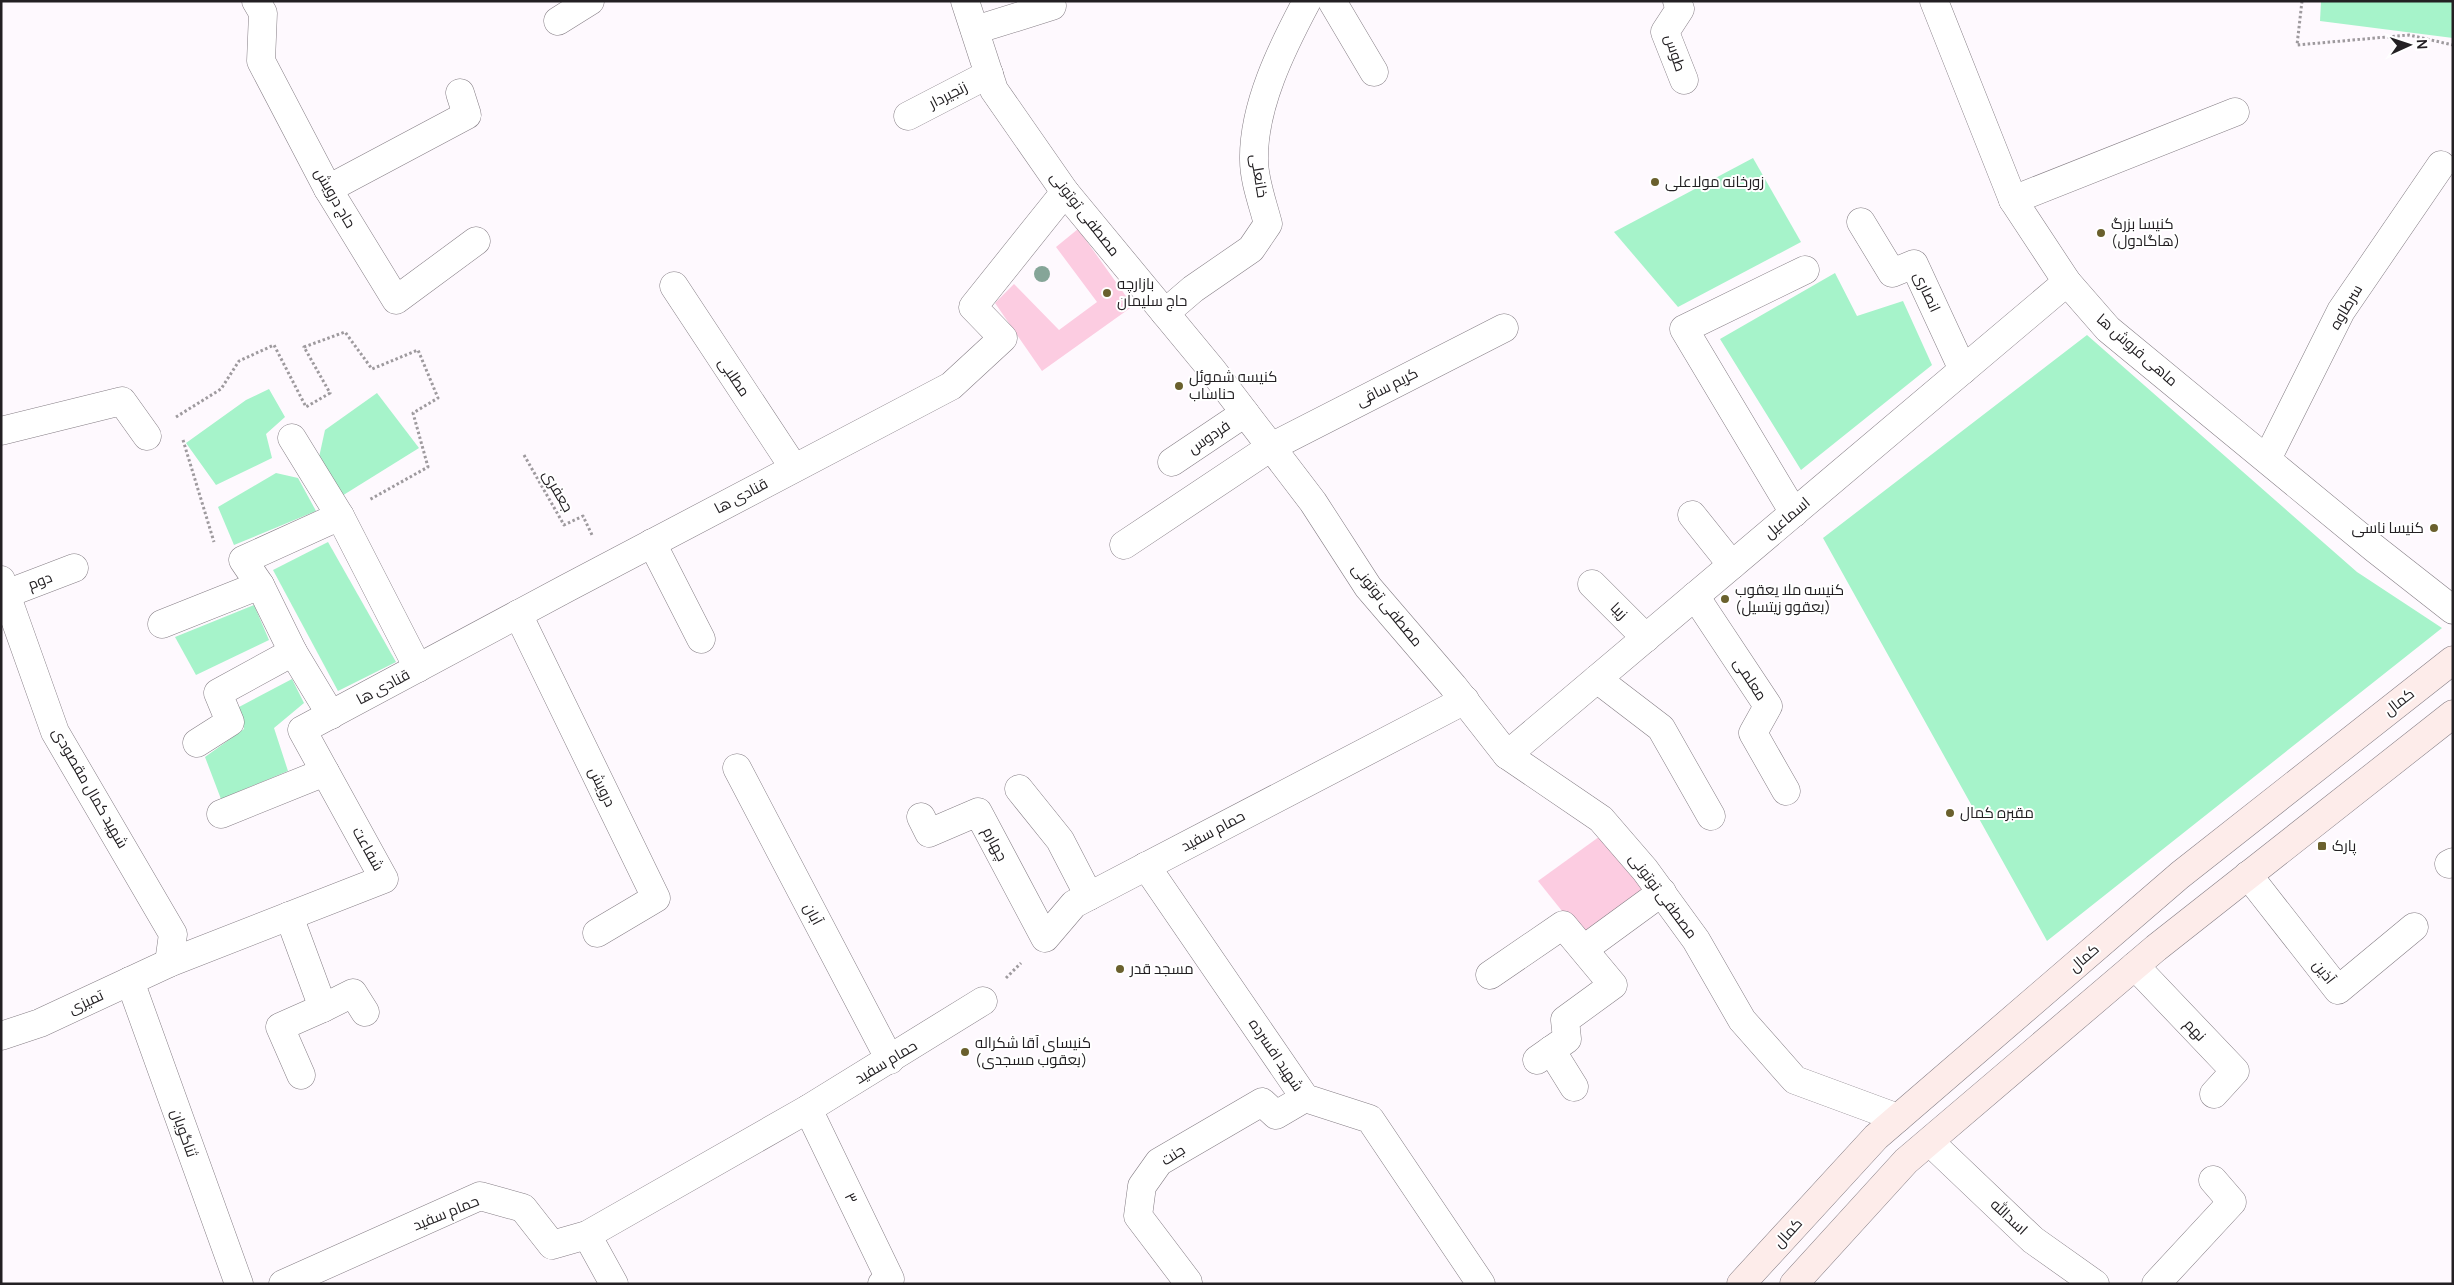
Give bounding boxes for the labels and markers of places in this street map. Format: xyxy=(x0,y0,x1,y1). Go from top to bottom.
place label: زورخانه مولاعلی xyxy=(1665,171,1764,192)
marker: زورخانه مولاعلی xyxy=(1649,176,1661,188)
place label: کنیسا بزرگ (هاگادول) xyxy=(2111,213,2180,251)
marker: کنیسا بزرگ (هاگادول) xyxy=(2095,227,2107,239)
place label: بازارچه حاج سلیمان xyxy=(1117,273,1187,312)
marker: بازارچه حاج سلیمان xyxy=(1101,287,1113,299)
place label: کنیسه شموئل حناساب xyxy=(1189,366,1277,404)
marker: کنیسه شموئل حناساب xyxy=(1173,380,1185,392)
place label: کنیسا ناسی xyxy=(2351,517,2424,538)
marker: کنیسا ناسی xyxy=(2428,522,2440,534)
place label: کنیسه ملا یعقوب (یعقوو زیتسیل) xyxy=(1735,579,1844,617)
marker: کنیسه ملا یعقوب (یعقوو زیتسیل) xyxy=(1719,593,1731,605)
place label: مقبره کمال xyxy=(1960,802,2034,823)
marker: مقبره کمال xyxy=(1944,807,1956,819)
place label: پارک xyxy=(2332,835,2356,856)
marker: پارک xyxy=(2316,840,2328,852)
place label: مسجد قدر xyxy=(1129,958,1194,979)
marker: مسجد قدر xyxy=(1114,963,1126,975)
place label: کنیسای آقا شکراله (یعقوب مسجدی) xyxy=(975,1032,1091,1070)
marker: کنیسای آقا شکراله (یعقوب مسجدی) xyxy=(959,1046,971,1058)

